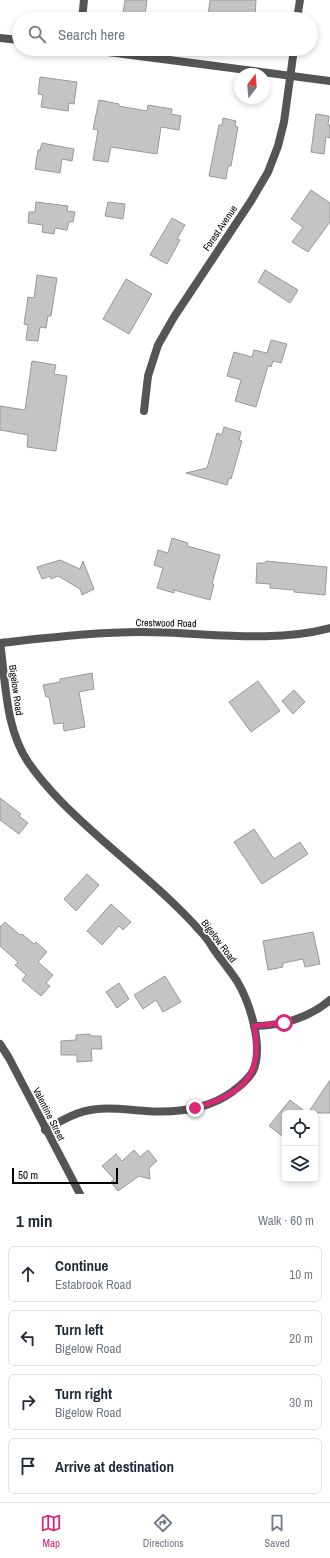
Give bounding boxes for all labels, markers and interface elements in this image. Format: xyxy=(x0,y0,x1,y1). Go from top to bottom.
search box xyxy=(12,12,318,56)
icon: search xyxy=(26,23,48,45)
text: Search here xyxy=(58,24,125,45)
north arrow xyxy=(234,68,270,104)
street label: Forest Avenue xyxy=(200,202,240,253)
street label: Crestwood Road xyxy=(135,616,197,630)
street label: Bigelow Road xyxy=(6,664,26,716)
street label: Bigelow Road xyxy=(198,917,240,965)
route start xyxy=(275,1014,293,1032)
street label: Valentine Street xyxy=(30,1085,68,1144)
route end xyxy=(186,1099,204,1117)
map controls xyxy=(282,1110,318,1182)
button: locate xyxy=(282,1110,318,1146)
button: layers xyxy=(282,1146,318,1182)
scale bar xyxy=(12,1166,118,1185)
text: 50 m xyxy=(18,1168,38,1182)
text: 1 min xyxy=(16,1209,52,1232)
text: Walk · 60 m xyxy=(258,1212,314,1229)
text: Continue xyxy=(55,1255,108,1276)
icon: ahead xyxy=(17,1263,39,1285)
text: 10 m xyxy=(289,1266,313,1283)
text: Estabrook Road xyxy=(55,1276,131,1293)
text: Turn left xyxy=(55,1319,103,1340)
icon: left xyxy=(17,1327,39,1349)
text: 20 m xyxy=(289,1330,313,1347)
text: Bigelow Road xyxy=(55,1340,121,1357)
text: Turn right xyxy=(55,1383,112,1404)
icon: right xyxy=(17,1391,39,1413)
text: 30 m xyxy=(289,1394,313,1411)
text: Bigelow Road xyxy=(55,1404,121,1421)
icon: arrive xyxy=(17,1455,39,1477)
text: Arrive at destination xyxy=(55,1456,174,1477)
tab: Map xyxy=(40,1512,62,1550)
tab: Directions xyxy=(143,1512,184,1550)
tab: Saved xyxy=(264,1512,290,1550)

